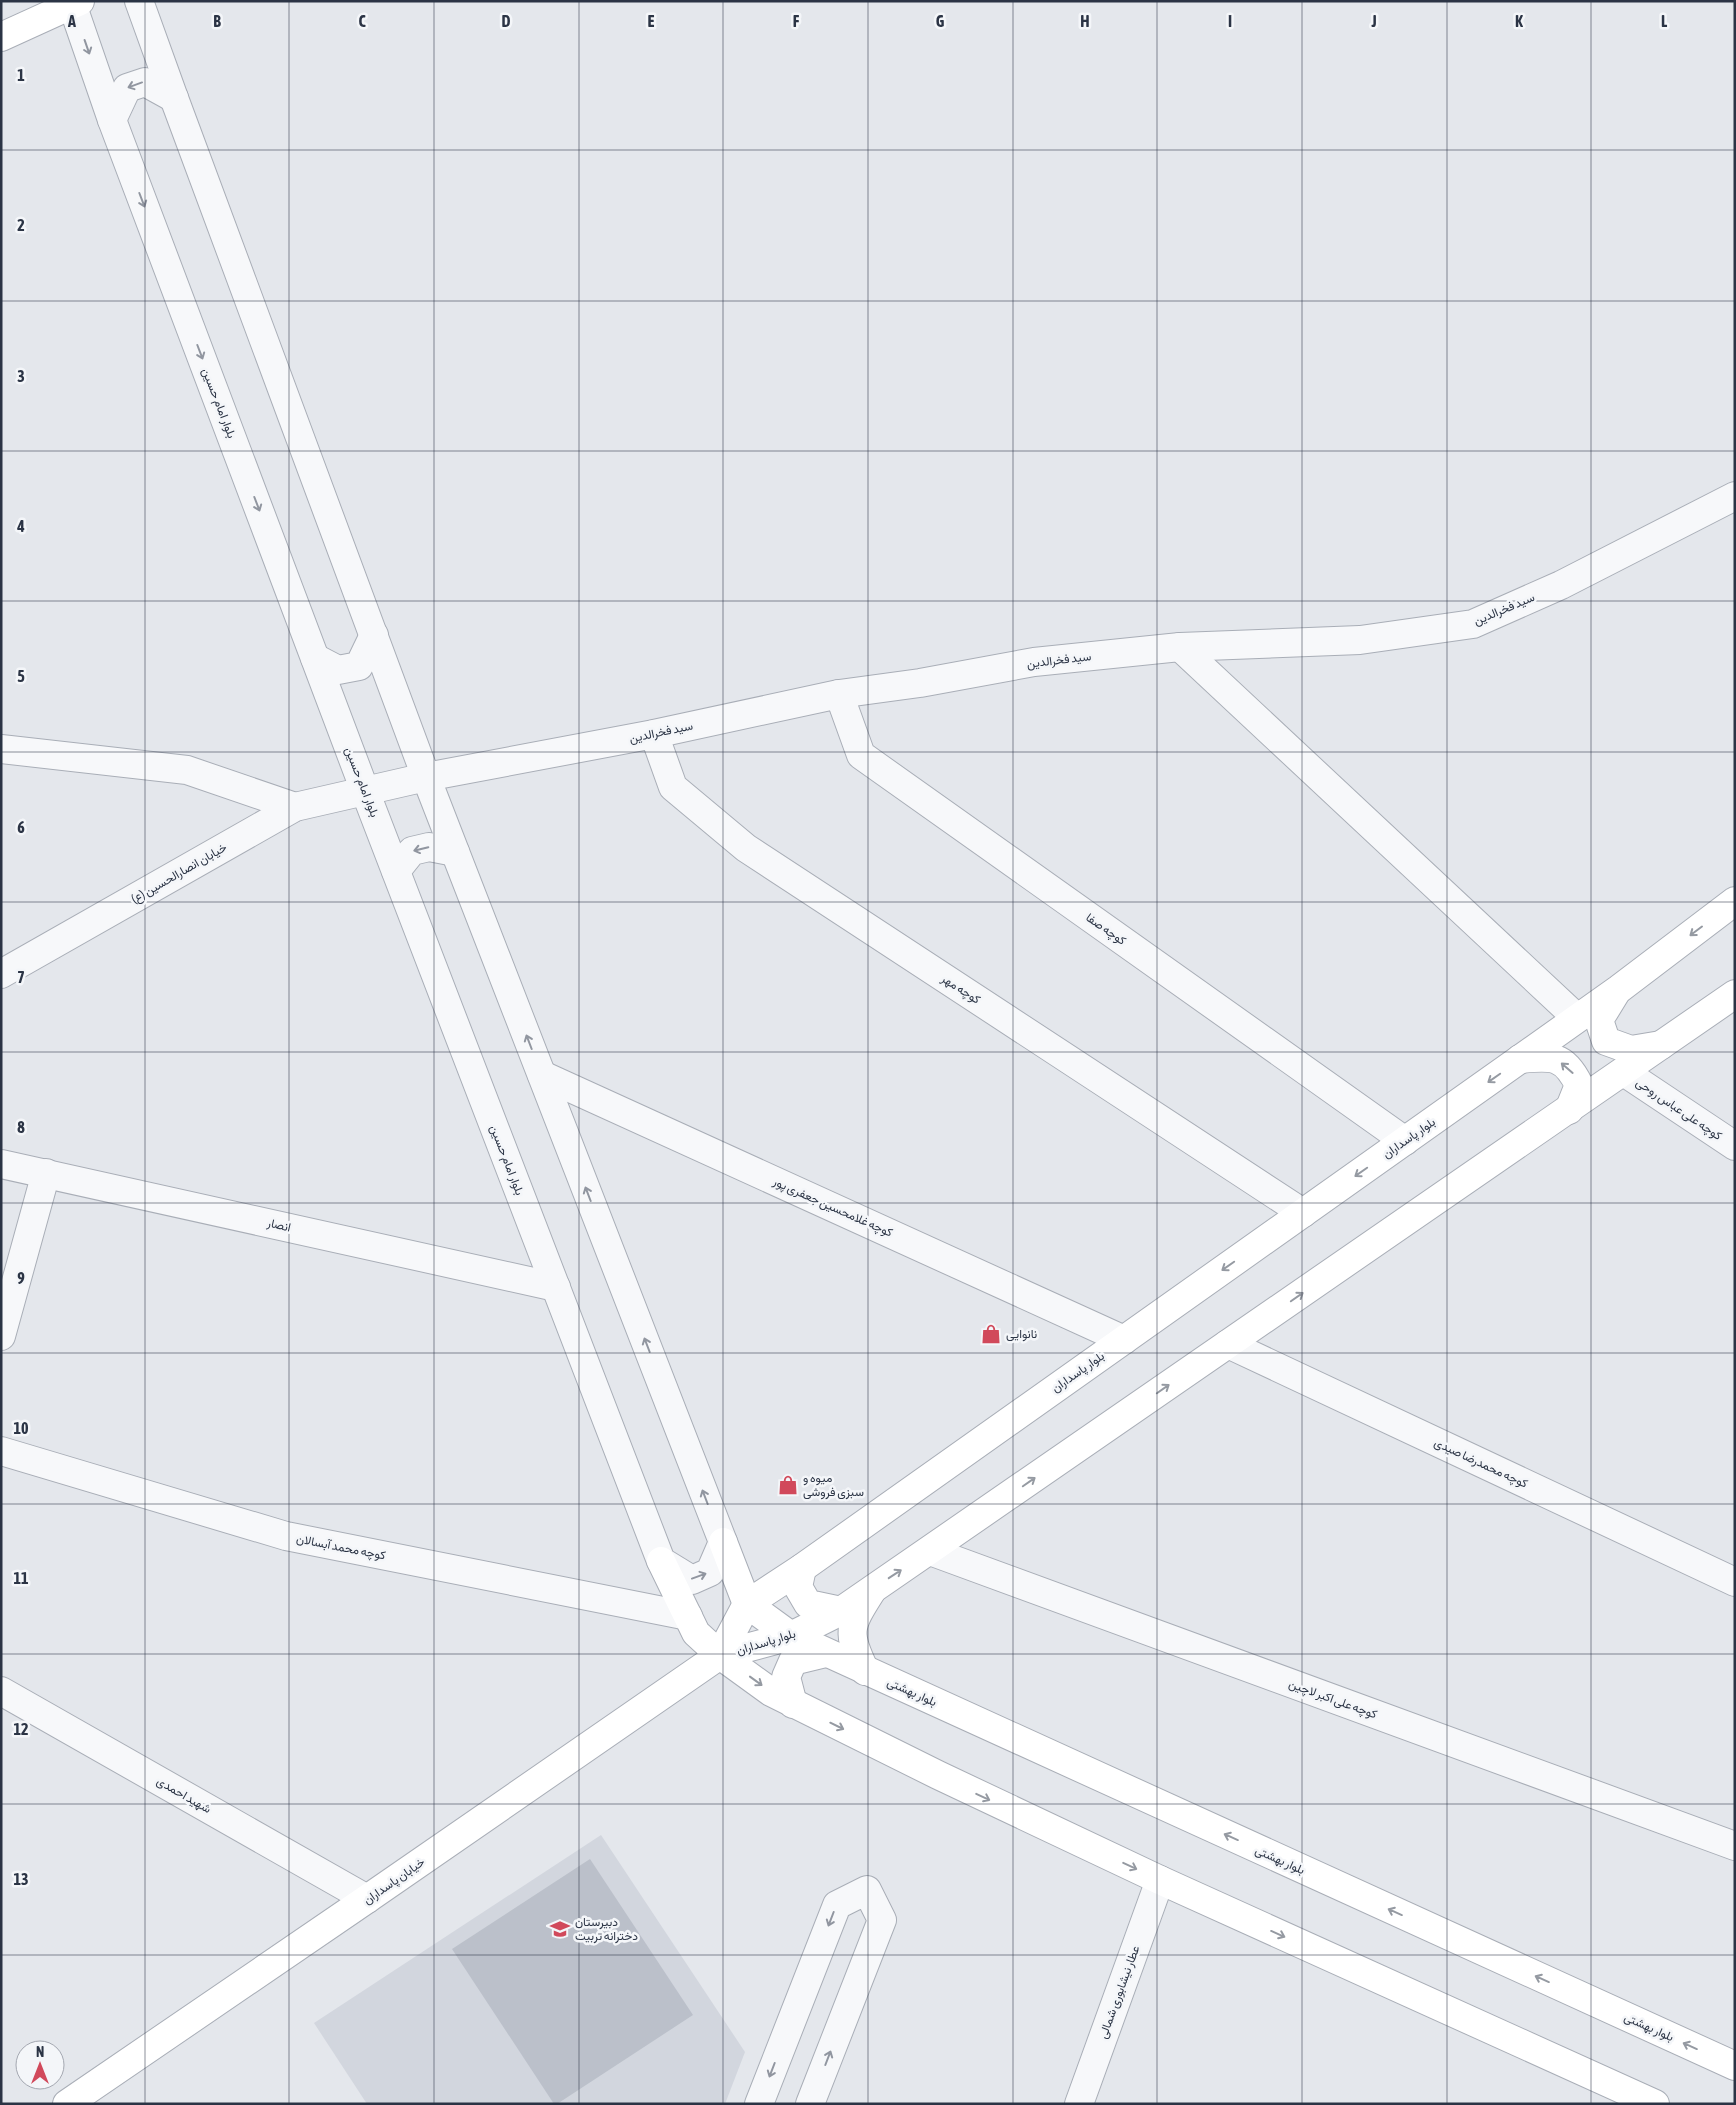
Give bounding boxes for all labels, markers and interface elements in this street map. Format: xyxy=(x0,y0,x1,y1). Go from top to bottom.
text: A xyxy=(67,12,76,30)
text: B xyxy=(213,12,221,30)
text: C xyxy=(358,12,366,30)
text: D xyxy=(502,12,511,30)
text: E xyxy=(648,12,655,30)
text: F xyxy=(793,12,800,30)
text: G xyxy=(936,12,945,30)
text: H xyxy=(1080,12,1090,30)
text: I xyxy=(1228,12,1232,30)
text: J xyxy=(1370,12,1377,30)
text: K xyxy=(1515,12,1523,30)
text: L xyxy=(1661,12,1668,30)
one-way arrow xyxy=(83,39,92,54)
text: 1 xyxy=(17,66,25,84)
one-way arrow xyxy=(128,81,143,90)
one-way arrow xyxy=(138,192,147,207)
text: 2 xyxy=(17,216,25,234)
one-way arrow xyxy=(195,344,205,359)
street label: بلوار امام حسین xyxy=(198,366,239,440)
text: 3 xyxy=(17,367,25,385)
one-way arrow xyxy=(253,496,262,511)
text: 4 xyxy=(16,517,25,535)
street label: سید فخرالدین xyxy=(1471,590,1537,629)
street label: سید فخرالدین xyxy=(1026,649,1092,672)
text: 5 xyxy=(17,667,25,685)
street label: سید فخرالدین xyxy=(628,718,694,747)
street label: بلوار امام حسین xyxy=(341,745,382,819)
text: 6 xyxy=(17,818,25,836)
street label: خیابان انصارالحسین (ع) xyxy=(129,840,230,908)
one-way arrow xyxy=(414,845,430,854)
street label: کوچه صفا xyxy=(1083,910,1129,949)
one-way arrow xyxy=(1690,925,1703,936)
text: 7 xyxy=(17,968,25,986)
street label: کوچه مهر xyxy=(938,971,983,1008)
one-way arrow xyxy=(524,1035,533,1050)
one-way arrow xyxy=(1560,1062,1573,1073)
one-way arrow xyxy=(1487,1073,1501,1083)
street label: کوچه علی عباس روحی xyxy=(1633,1075,1725,1144)
street label: بلوار پاسداران xyxy=(1380,1115,1439,1162)
text: 8 xyxy=(17,1118,25,1136)
street label: بلوار امام حسین xyxy=(486,1123,527,1197)
one-way arrow xyxy=(1354,1167,1368,1177)
street label: کوچه غلامحسین جعفری پور xyxy=(770,1174,895,1241)
one-way arrow xyxy=(583,1187,592,1202)
street label: انصار xyxy=(265,1215,292,1235)
one-way arrow xyxy=(1222,1261,1236,1271)
text: 9 xyxy=(17,1269,25,1287)
one-way arrow xyxy=(1289,1292,1303,1302)
shop icon: نانوایی xyxy=(980,1323,1002,1345)
place label: نانوایی xyxy=(1006,1327,1037,1342)
one-way arrow xyxy=(642,1338,651,1353)
street label: بلوار پاسداران xyxy=(1049,1349,1108,1396)
one-way arrow xyxy=(1156,1384,1170,1394)
text: 10 xyxy=(13,1419,29,1437)
street label: کوچه محمدرضا صیدی xyxy=(1432,1435,1530,1492)
place label: میوه و سبزی فروشی xyxy=(803,1471,864,1500)
shop icon: میوه و سبزی فروشی xyxy=(777,1474,799,1496)
one-way arrow xyxy=(1022,1477,1036,1487)
one-way arrow xyxy=(700,1490,710,1505)
street label: کوچه محمد آبسالان xyxy=(295,1531,387,1563)
text: 11 xyxy=(13,1569,29,1587)
one-way arrow xyxy=(888,1569,902,1579)
one-way arrow xyxy=(691,1571,706,1580)
street label: بلوار پاسداران xyxy=(735,1626,797,1659)
street label: بلوار بهشتی xyxy=(885,1675,939,1710)
one-way arrow xyxy=(749,1676,763,1686)
street label: کوچه علی اکبر لاچین xyxy=(1287,1677,1379,1722)
text: 12 xyxy=(13,1720,29,1738)
one-way arrow xyxy=(829,1721,844,1731)
street label: شهید احمدی xyxy=(154,1774,214,1817)
one-way arrow xyxy=(975,1792,990,1802)
one-way arrow xyxy=(1224,1832,1239,1842)
street label: بلوار بهشتی xyxy=(1253,1843,1307,1878)
street label: خیابان پاسداران xyxy=(361,1855,428,1908)
one-way arrow xyxy=(1122,1862,1137,1872)
text: 13 xyxy=(13,1870,29,1888)
one-way arrow xyxy=(1388,1906,1403,1916)
one-way arrow xyxy=(826,1911,835,1926)
place label: دبیرستان دخترانه تربیت xyxy=(575,1915,638,1944)
school or university icon: دبیرستان دخترانه تربیت xyxy=(549,1918,571,1940)
one-way arrow xyxy=(1270,1929,1285,1939)
street label: عطار نیشابوری شمالی xyxy=(1096,1944,1143,2041)
one-way arrow xyxy=(1535,1974,1550,1984)
street label: بلوار بهشتی xyxy=(1622,2010,1676,2045)
north arrow xyxy=(15,2040,65,2090)
one-way arrow xyxy=(1683,2041,1698,2051)
text: N xyxy=(36,2044,44,2060)
one-way arrow xyxy=(824,2051,833,2066)
one-way arrow xyxy=(767,2062,776,2077)

